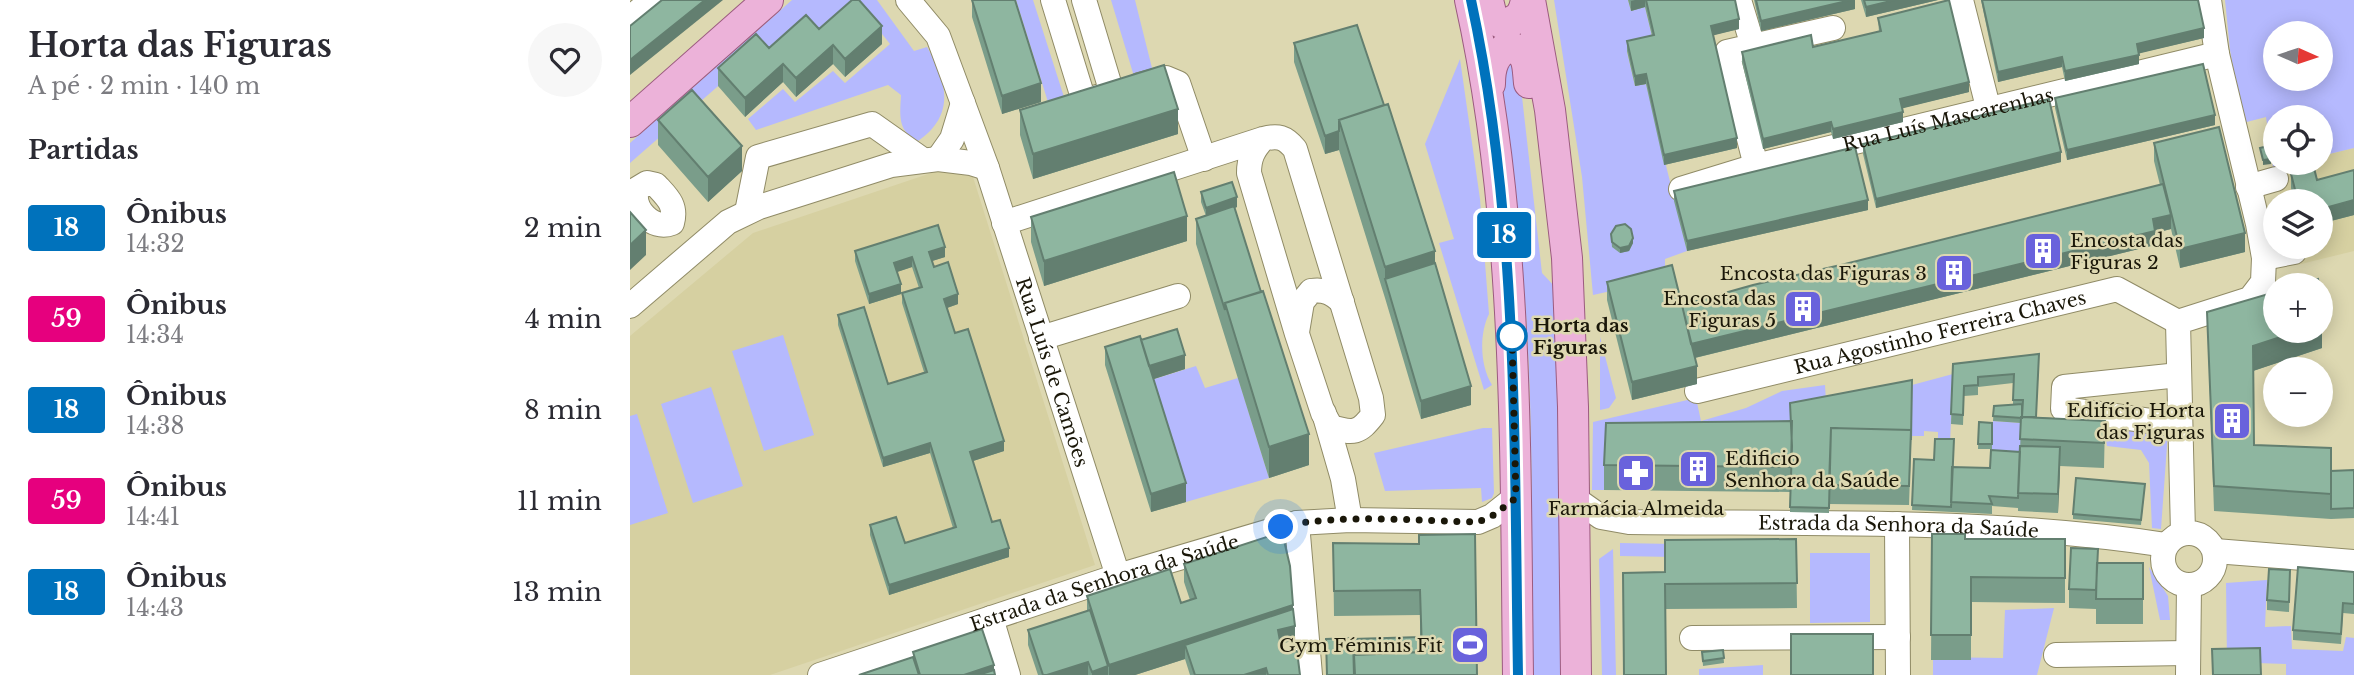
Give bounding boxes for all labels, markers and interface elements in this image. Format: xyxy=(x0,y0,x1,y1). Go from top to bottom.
north arrow xyxy=(2263,21,2333,91)
map controls xyxy=(2263,21,2333,427)
button: heart xyxy=(528,23,602,97)
text: Horta das Figuras xyxy=(28,25,332,66)
text: A pé · 2 min · 140 m xyxy=(28,72,260,100)
street label: Rua Luís Mascarenhas xyxy=(1840,83,2056,156)
button: locate xyxy=(2263,105,2333,175)
text: Partidas xyxy=(28,134,139,166)
button: layers xyxy=(2263,189,2333,259)
text: Ônibus xyxy=(126,198,227,230)
text: 2 min xyxy=(524,212,602,244)
line badge: 18 xyxy=(1472,212,1536,258)
text: 18 xyxy=(54,213,79,242)
text: 18 xyxy=(1491,220,1517,249)
place label: Encosta das Figuras 2 xyxy=(2070,229,2183,274)
text: 14:32 xyxy=(126,230,185,258)
building icon: Encosta das Figuras 2 xyxy=(2022,230,2064,272)
building icon: Encosta das Figuras 3 xyxy=(1933,252,1975,294)
place label: Encosta das Figuras 3 xyxy=(1720,262,1927,285)
button: + xyxy=(2263,273,2333,343)
street label: Rua Luís de Camões xyxy=(1011,274,1094,470)
street label: Rua Agostinho Ferreira Chaves xyxy=(1792,285,2088,379)
place label: Encosta das Figuras 5 xyxy=(1663,287,1776,332)
building icon: Encosta das Figuras 5 xyxy=(1782,288,1824,330)
text: Ônibus xyxy=(126,289,227,321)
text: 4 min xyxy=(525,303,602,335)
text: 59 xyxy=(51,304,82,333)
place label: Horta das Figuras xyxy=(1533,314,1629,359)
text: 14:34 xyxy=(126,321,184,349)
marker: Horta das Figuras xyxy=(1497,321,1527,351)
button: − xyxy=(2263,357,2333,427)
text: Ônibus xyxy=(126,380,227,412)
text: 8 min xyxy=(524,394,602,426)
text: 18 xyxy=(54,395,79,424)
place label: Edifício Horta das Figuras xyxy=(2067,399,2205,444)
building icon: Edifício Horta das Figuras xyxy=(2211,400,2253,442)
text: 14:38 xyxy=(126,412,184,440)
place label: Edificio Senhora da Saúde xyxy=(1725,447,1899,492)
building icon: Edificio Senhora da Saúde xyxy=(1677,448,1719,490)
pharmacy icon: Farmácia Almeida xyxy=(1615,452,1657,494)
text: Ônibus xyxy=(126,471,227,503)
text: 11 min xyxy=(517,485,602,517)
text: 59 xyxy=(51,486,82,515)
place label: Farmácia Almeida xyxy=(1548,497,1725,520)
text: 14:41 xyxy=(126,503,180,531)
your location xyxy=(1263,509,1298,544)
street label: Estrada da Senhora da Saúde xyxy=(1758,511,2040,542)
street label: Estrada da Senhora da Saúde xyxy=(967,529,1242,636)
text: Ônibus xyxy=(126,562,227,594)
text: 13 min xyxy=(512,576,602,608)
text: 18 xyxy=(54,577,79,606)
text: 14:43 xyxy=(126,594,184,622)
sports icon: Gym Féminis Fit xyxy=(1449,624,1491,666)
place label: Gym Féminis Fit xyxy=(1279,634,1444,657)

